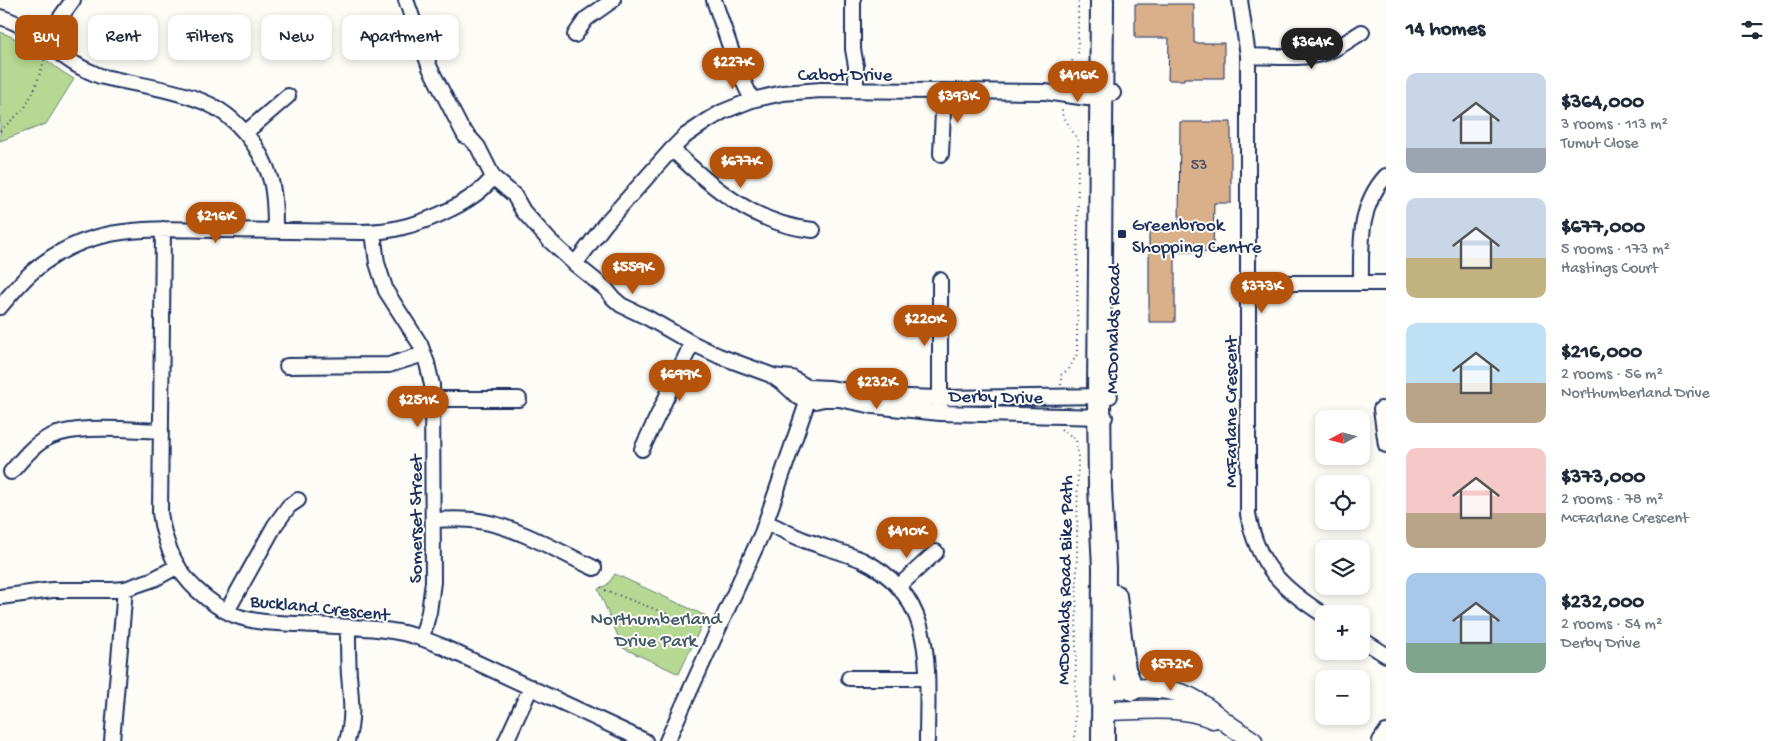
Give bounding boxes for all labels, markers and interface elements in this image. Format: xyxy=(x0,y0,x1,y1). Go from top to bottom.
chip: Buy xyxy=(15,15,78,60)
chip: Rent xyxy=(88,15,158,60)
chip: Filters xyxy=(168,15,251,60)
chip: New xyxy=(261,15,332,60)
chip: Apartment xyxy=(342,15,459,60)
icon: filters xyxy=(1738,16,1766,44)
text: 14 homes xyxy=(1406,18,1485,43)
pin: $364K xyxy=(1277,28,1347,70)
text: $364K xyxy=(1292,34,1332,53)
pin: $227K xyxy=(698,48,768,90)
text: $227K xyxy=(713,54,753,73)
pin: $416K xyxy=(1043,61,1113,103)
street label: Cabot Drive xyxy=(798,65,892,88)
text: $416K xyxy=(1059,67,1097,86)
pin: $393K xyxy=(923,82,993,124)
text: $393K xyxy=(938,88,978,107)
text: $364,000 xyxy=(1561,91,1644,116)
icon: home xyxy=(1446,93,1506,153)
text: 3 rooms · 113 m² xyxy=(1561,116,1668,135)
text: Tumut Close xyxy=(1561,135,1639,154)
pin: $677K xyxy=(706,146,776,189)
text: $677K xyxy=(721,153,761,172)
house number: 53 xyxy=(1191,157,1207,176)
pin: $216K xyxy=(181,202,251,244)
text: $216K xyxy=(197,208,235,227)
place label: Greenbrook Shopping Centre xyxy=(1132,215,1262,260)
text: $677,000 xyxy=(1561,216,1645,241)
icon: home xyxy=(1446,218,1506,278)
marker: Greenbrook Shopping Centre xyxy=(1116,228,1128,240)
text: 5 rooms · 173 m² xyxy=(1561,241,1670,260)
pin: $559K xyxy=(598,252,668,295)
text: $559K xyxy=(613,259,653,278)
text: Hastings Court xyxy=(1561,260,1658,279)
street label: McDonalds Road xyxy=(1102,262,1127,394)
pin: $373K xyxy=(1227,272,1297,314)
text: $373K xyxy=(1242,278,1282,297)
pin: $220K xyxy=(890,304,960,347)
text: $220K xyxy=(905,311,945,330)
street label: McFarlane Crescent xyxy=(1221,334,1244,488)
text: $216,000 xyxy=(1561,341,1642,366)
icon: home xyxy=(1446,343,1506,403)
pin: $699K xyxy=(645,360,715,402)
text: $699K xyxy=(660,366,700,385)
text: 2 rooms · 56 m² xyxy=(1561,366,1663,385)
pin: $232K xyxy=(842,368,912,410)
text: $232K xyxy=(857,374,897,393)
text: Northumberland Drive xyxy=(1561,385,1710,404)
pin: $251K xyxy=(383,386,453,428)
street label: Derby Drive xyxy=(947,386,1043,411)
text: $251K xyxy=(399,392,437,411)
north arrow xyxy=(1315,410,1370,465)
map controls xyxy=(1315,410,1370,725)
street label: Somerset Street xyxy=(406,453,429,583)
text: $373,000 xyxy=(1561,466,1646,491)
icon: home xyxy=(1446,468,1506,528)
street label: McDonalds Road Bike Path xyxy=(1053,475,1080,685)
button: locate xyxy=(1315,475,1370,530)
text: 2 rooms · 78 m² xyxy=(1561,491,1663,510)
text: McFarlane Crescent xyxy=(1561,510,1689,529)
pin: $410K xyxy=(872,516,942,559)
text: $410K xyxy=(887,523,927,542)
button: layers xyxy=(1315,540,1370,595)
street label: Buckland Crescent xyxy=(248,591,393,628)
text: $232,000 xyxy=(1561,591,1644,616)
icon: home xyxy=(1446,593,1506,653)
button: + xyxy=(1315,605,1370,660)
park label: Northumberland Drive Park xyxy=(591,609,723,654)
text: 2 rooms · 54 m² xyxy=(1561,616,1662,635)
text: Derby Drive xyxy=(1561,635,1640,654)
pin: $572K xyxy=(1136,650,1206,692)
text: $572K xyxy=(1151,656,1191,675)
button: − xyxy=(1315,670,1370,725)

